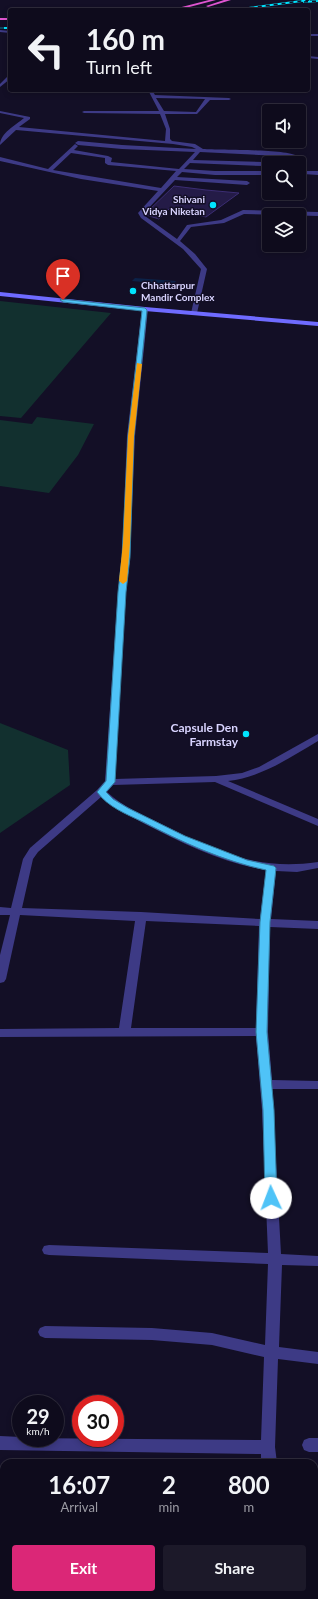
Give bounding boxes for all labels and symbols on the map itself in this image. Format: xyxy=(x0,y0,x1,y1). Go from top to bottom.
place label: Shivani Vidya Niketan xyxy=(141,193,205,217)
marker: Shivani Vidya Niketan xyxy=(208,200,218,210)
pin xyxy=(46,259,80,300)
place label: Chhattarpur Mandir Complex xyxy=(141,279,215,303)
marker: Chhattarpur Mandir Complex xyxy=(128,286,138,296)
place label: Capsule Den Farmstay xyxy=(171,720,239,749)
marker: Capsule Den Farmstay xyxy=(241,729,251,739)
position arrow xyxy=(250,1177,292,1219)
speed limit sign: 30 xyxy=(72,1395,124,1447)

